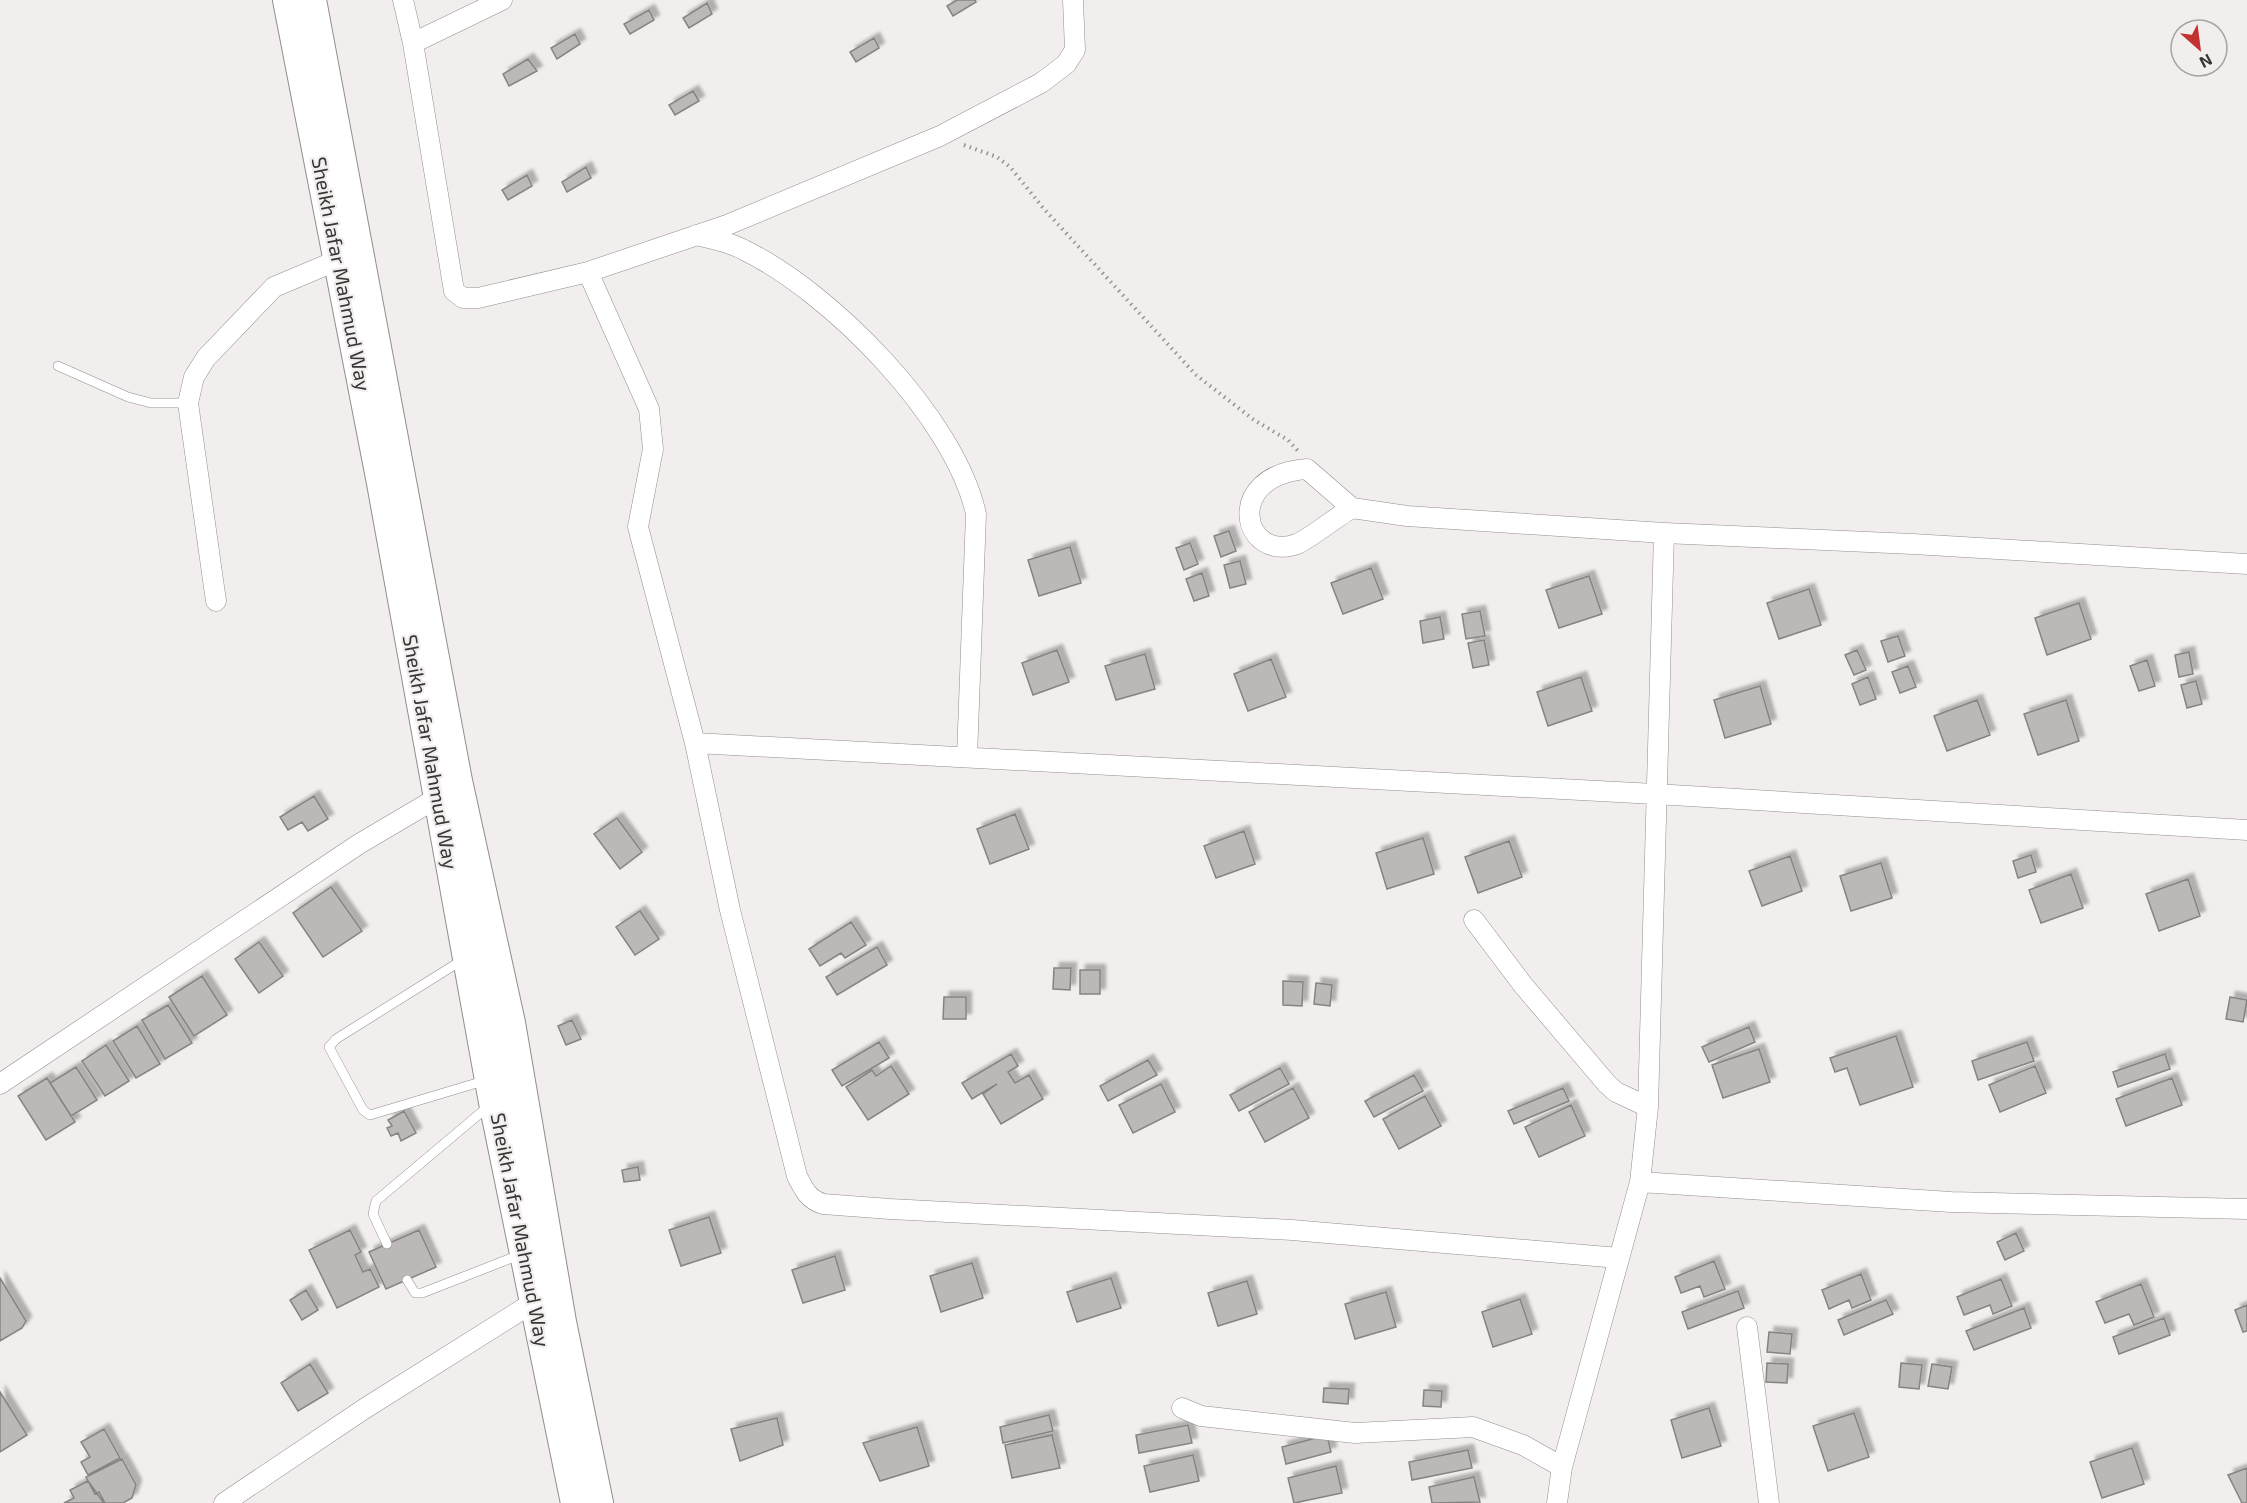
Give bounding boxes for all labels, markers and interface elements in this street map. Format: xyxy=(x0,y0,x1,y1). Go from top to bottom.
north arrow xyxy=(2169,18,2229,78)
text: N xyxy=(2197,51,2216,73)
street label: Sheikh Jafar Mahmud Way xyxy=(308,155,377,393)
street label: Sheikh Jafar Mahmud Way xyxy=(399,633,464,871)
street label: Sheikh Jafar Mahmud Way xyxy=(487,1111,556,1349)

